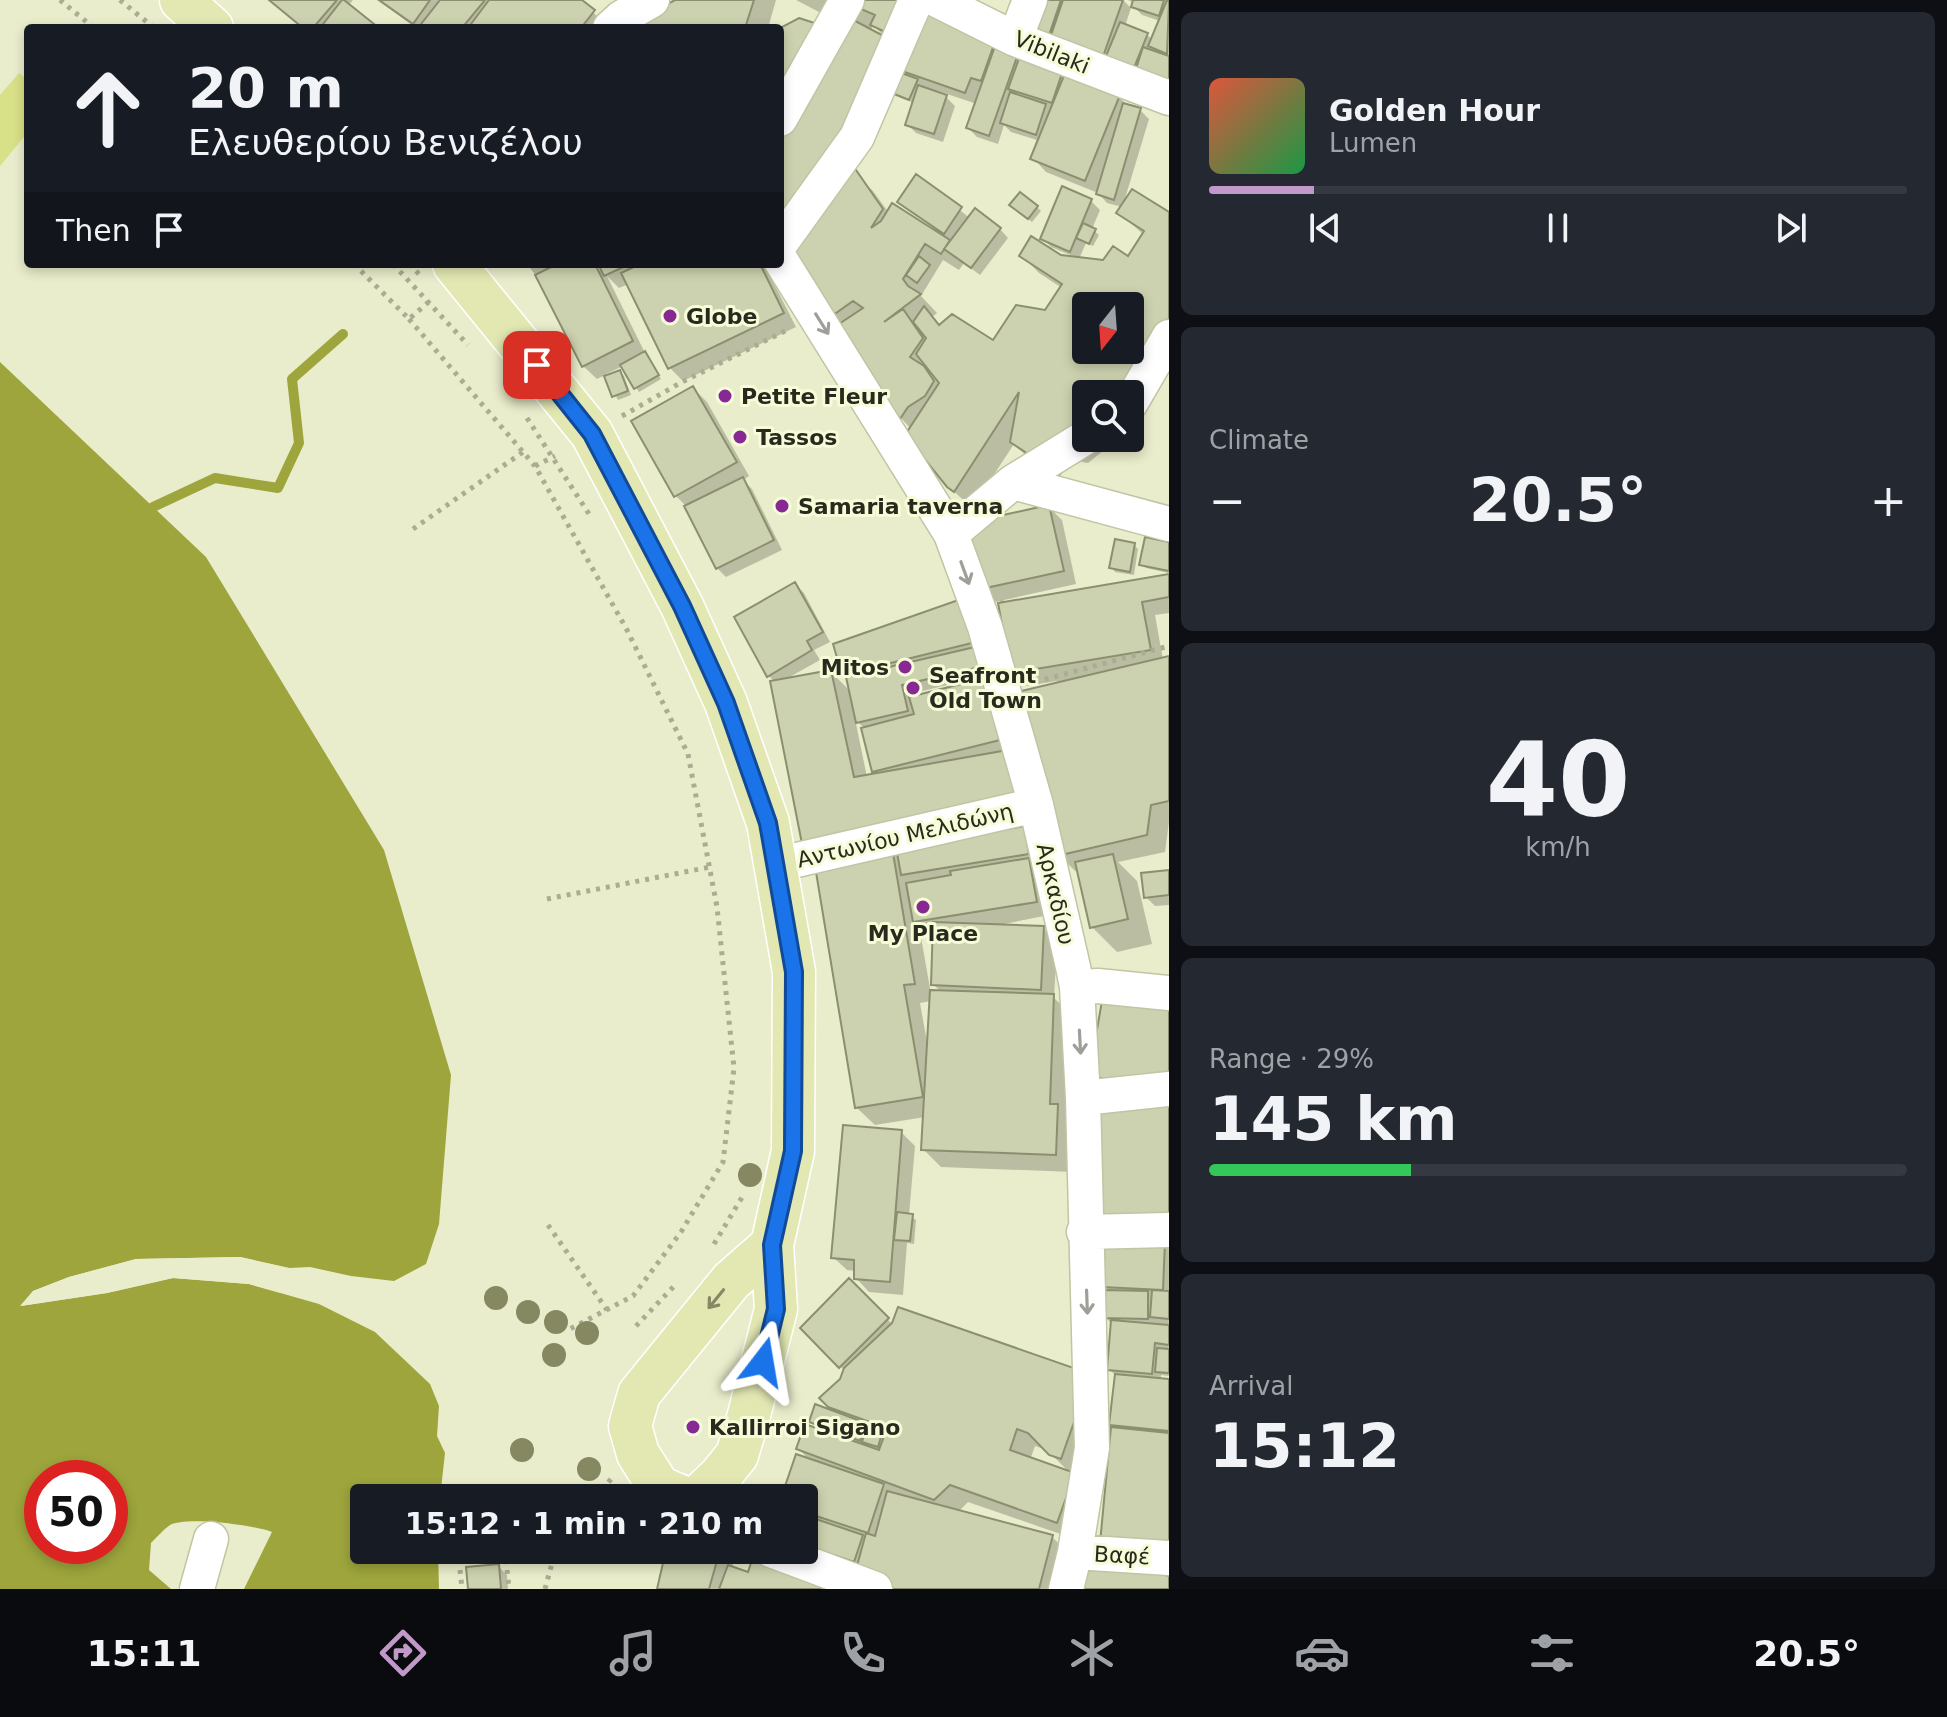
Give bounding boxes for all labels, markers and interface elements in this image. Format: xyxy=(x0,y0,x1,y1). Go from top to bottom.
street label: Vibilaki xyxy=(1010,26,1093,79)
text: 20 m xyxy=(188,55,344,120)
icon: ahead xyxy=(56,56,160,160)
text: Golden Hour xyxy=(1329,93,1540,128)
text: Ελευθερίου Βενιζέλου xyxy=(188,122,583,163)
text: Lumen xyxy=(1329,128,1417,158)
icon: previous xyxy=(1303,206,1347,250)
icon: pause xyxy=(1536,206,1580,250)
icon: next xyxy=(1769,206,1813,250)
icon: arrive xyxy=(147,208,191,252)
text: Then xyxy=(56,213,131,248)
north arrow xyxy=(1072,292,1144,364)
map controls xyxy=(1072,292,1144,452)
place label: Globe xyxy=(686,304,757,329)
marker: Globe xyxy=(661,307,679,325)
one-way arrow xyxy=(815,312,831,335)
pin xyxy=(503,331,571,399)
icon: arrive xyxy=(515,343,559,387)
button: search xyxy=(1072,380,1144,452)
place label: Petite Fleur xyxy=(741,384,887,409)
marker: Petite Fleur xyxy=(716,387,734,405)
place label: Tassos xyxy=(756,425,837,450)
text: Climate xyxy=(1209,425,1309,455)
marker: Tassos xyxy=(731,428,749,446)
text: 20.5° xyxy=(1469,465,1647,535)
text: − xyxy=(1209,475,1246,526)
text: + xyxy=(1870,475,1907,526)
place label: Samaria taverna xyxy=(798,494,1003,519)
marker: Samaria taverna xyxy=(773,497,791,515)
one-way arrow xyxy=(959,560,974,585)
place label: Mitos xyxy=(821,655,889,680)
marker: Mitos xyxy=(896,658,914,676)
place label: Seafront Old Town xyxy=(929,663,1042,713)
marker: Seafront Old Town xyxy=(904,679,922,697)
text: 40 xyxy=(1486,719,1630,841)
street label: Αντωνίου Μελιδώνη xyxy=(794,798,1016,873)
text: km/h xyxy=(1525,832,1591,862)
street label: Αρκαδίου xyxy=(1032,841,1079,947)
marker: My Place xyxy=(914,898,932,916)
place label: My Place xyxy=(868,921,978,946)
one-way arrow xyxy=(1072,1028,1087,1055)
text: Range · 29% xyxy=(1209,1044,1374,1074)
text: 145 km xyxy=(1209,1084,1458,1154)
one-way arrow xyxy=(1079,1288,1094,1315)
one-way arrow xyxy=(707,1289,725,1309)
position arrow xyxy=(721,1320,805,1404)
text: Arrival xyxy=(1209,1371,1293,1401)
text: 15:12 xyxy=(1209,1411,1400,1481)
place label: Kallirroi Sigano xyxy=(709,1415,900,1440)
marker: Kallirroi Sigano xyxy=(684,1418,702,1436)
speed limit sign: 50 xyxy=(24,1460,128,1564)
text: 15:12 · 1 min · 210 m xyxy=(405,1506,763,1541)
street label: Βαφέ xyxy=(1093,1542,1151,1569)
icon: directions xyxy=(375,1625,431,1681)
icon: music xyxy=(605,1625,661,1681)
icon: phone xyxy=(835,1625,891,1681)
icon: climate xyxy=(1064,1625,1120,1681)
icon: car xyxy=(1294,1625,1350,1681)
icon: filters xyxy=(1524,1625,1580,1681)
text: 15:11 xyxy=(87,1633,201,1674)
text: 20.5° xyxy=(1753,1633,1860,1674)

